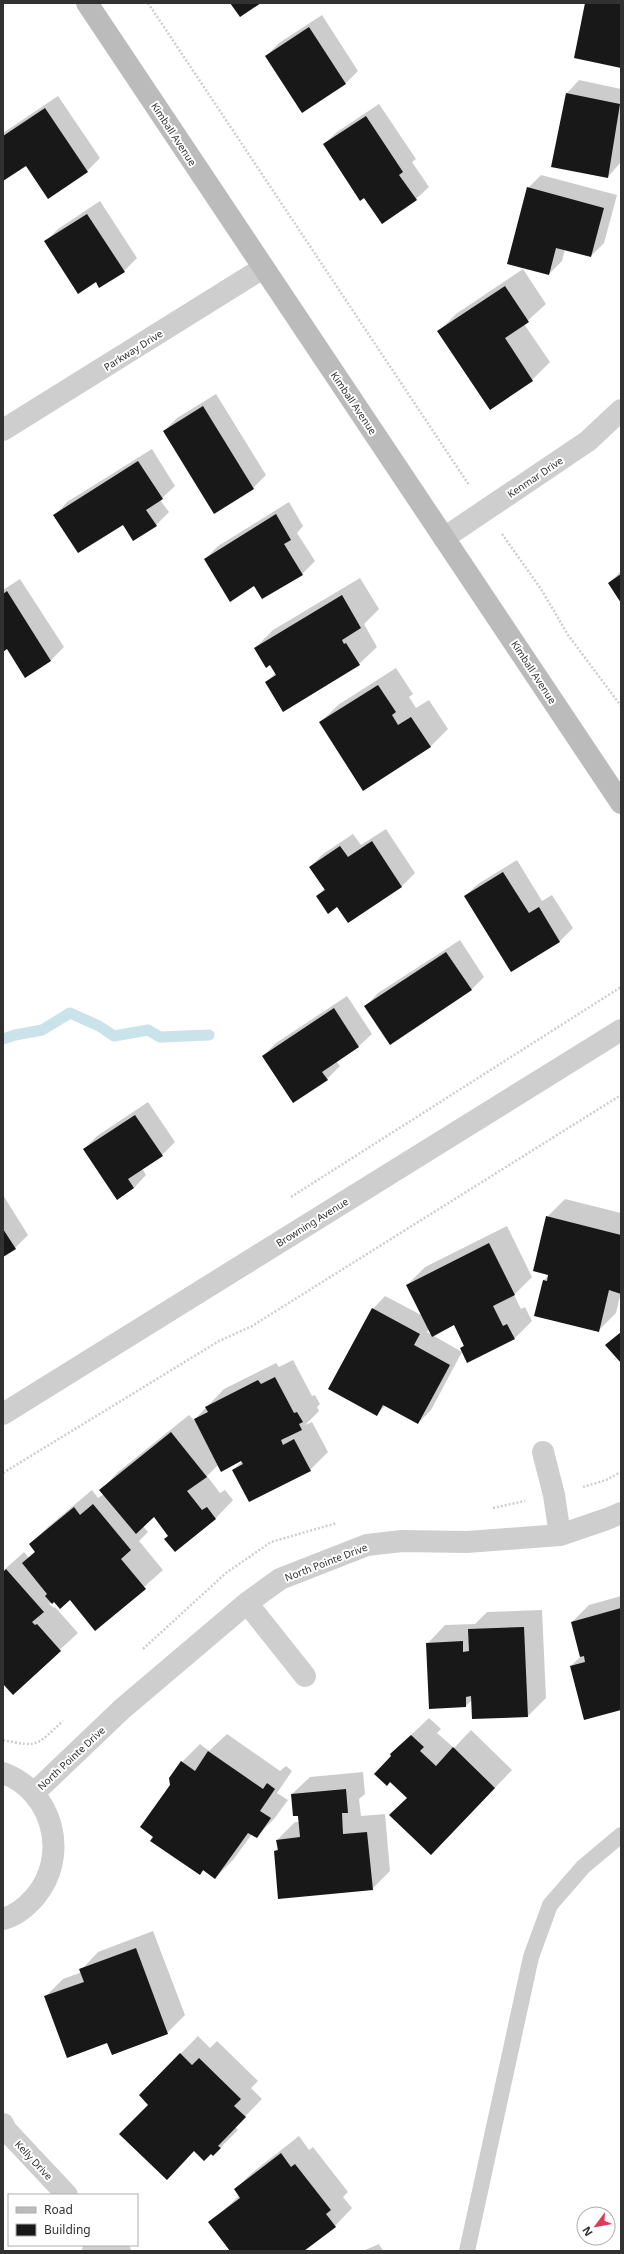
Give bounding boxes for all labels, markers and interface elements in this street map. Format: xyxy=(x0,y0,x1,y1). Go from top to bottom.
street label: Kimball Avenue xyxy=(148,100,200,169)
street label: Parkway Drive xyxy=(101,326,165,374)
street label: Kimball Avenue xyxy=(328,369,380,437)
street label: Kenmar Drive xyxy=(504,453,566,501)
street label: Kimball Avenue xyxy=(508,638,560,707)
street label: Browning Avenue xyxy=(273,1194,351,1250)
street label: North Pointe Drive xyxy=(283,1540,370,1584)
street label: North Pointe Drive xyxy=(34,1723,108,1793)
street label: Kelly Drive xyxy=(12,2137,56,2183)
legend xyxy=(8,2194,138,2246)
text: Road xyxy=(44,2201,73,2218)
north arrow xyxy=(576,2206,616,2246)
text: Building xyxy=(44,2221,91,2238)
text: N xyxy=(578,2224,596,2239)

